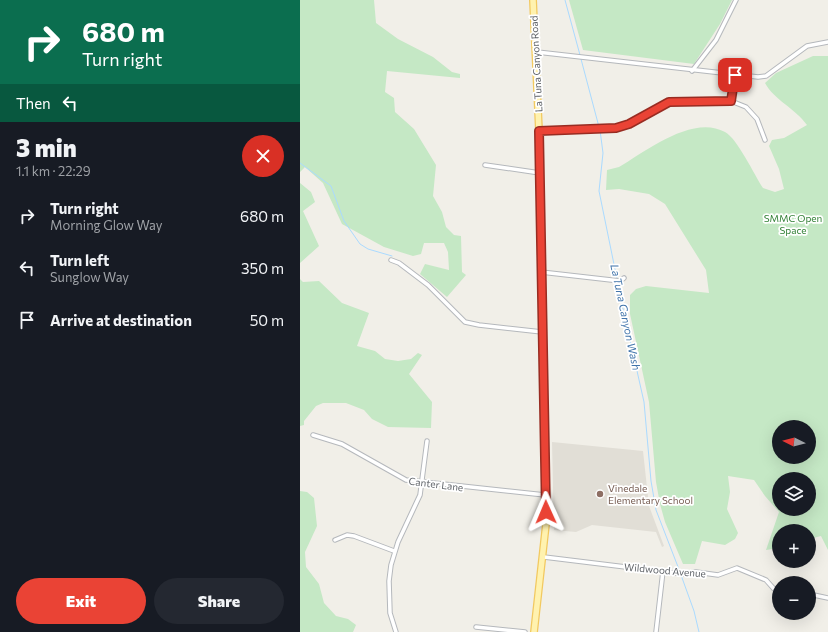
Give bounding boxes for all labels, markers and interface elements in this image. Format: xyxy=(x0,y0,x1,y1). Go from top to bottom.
text: 680 m xyxy=(82,14,165,48)
street label: La Tuna Canyon Road xyxy=(527,15,545,113)
icon: right xyxy=(16,16,68,68)
text: Turn right xyxy=(82,48,162,70)
pin xyxy=(718,58,752,92)
icon: arrive xyxy=(724,64,746,86)
icon: left xyxy=(59,92,81,114)
text: Then xyxy=(16,94,51,112)
text: 3 min xyxy=(16,133,77,162)
button: close xyxy=(242,135,284,177)
text: 1.1 km · 22:29 xyxy=(16,163,91,179)
text: Turn right xyxy=(50,199,119,217)
icon: right xyxy=(16,205,38,227)
text: 680 m xyxy=(240,207,284,225)
park label: SMMC Open Space xyxy=(764,212,822,236)
text: Morning Glow Way xyxy=(50,217,162,233)
text: Turn left xyxy=(50,251,109,269)
icon: left xyxy=(16,257,38,279)
text: 350 m xyxy=(241,259,284,277)
water label: La Tuna Canyon Wash xyxy=(608,263,644,371)
text: Sunglow Way xyxy=(50,269,129,285)
icon: arrive xyxy=(16,309,38,331)
text: Arrive at destination xyxy=(50,311,192,329)
text: 50 m xyxy=(250,311,284,329)
north arrow xyxy=(772,420,816,464)
map controls xyxy=(772,420,816,620)
button: layers xyxy=(772,472,816,516)
street label: Canter Lane xyxy=(408,475,464,493)
place label: Vinedale Elementary School xyxy=(608,482,693,506)
marker: Vinedale Elementary School xyxy=(595,489,605,499)
position arrow xyxy=(525,491,567,533)
button: + xyxy=(772,524,816,568)
street label: Wildwood Avenue xyxy=(624,560,706,580)
button: − xyxy=(772,576,816,620)
button: Exit xyxy=(16,578,146,624)
button: Share xyxy=(154,578,284,624)

